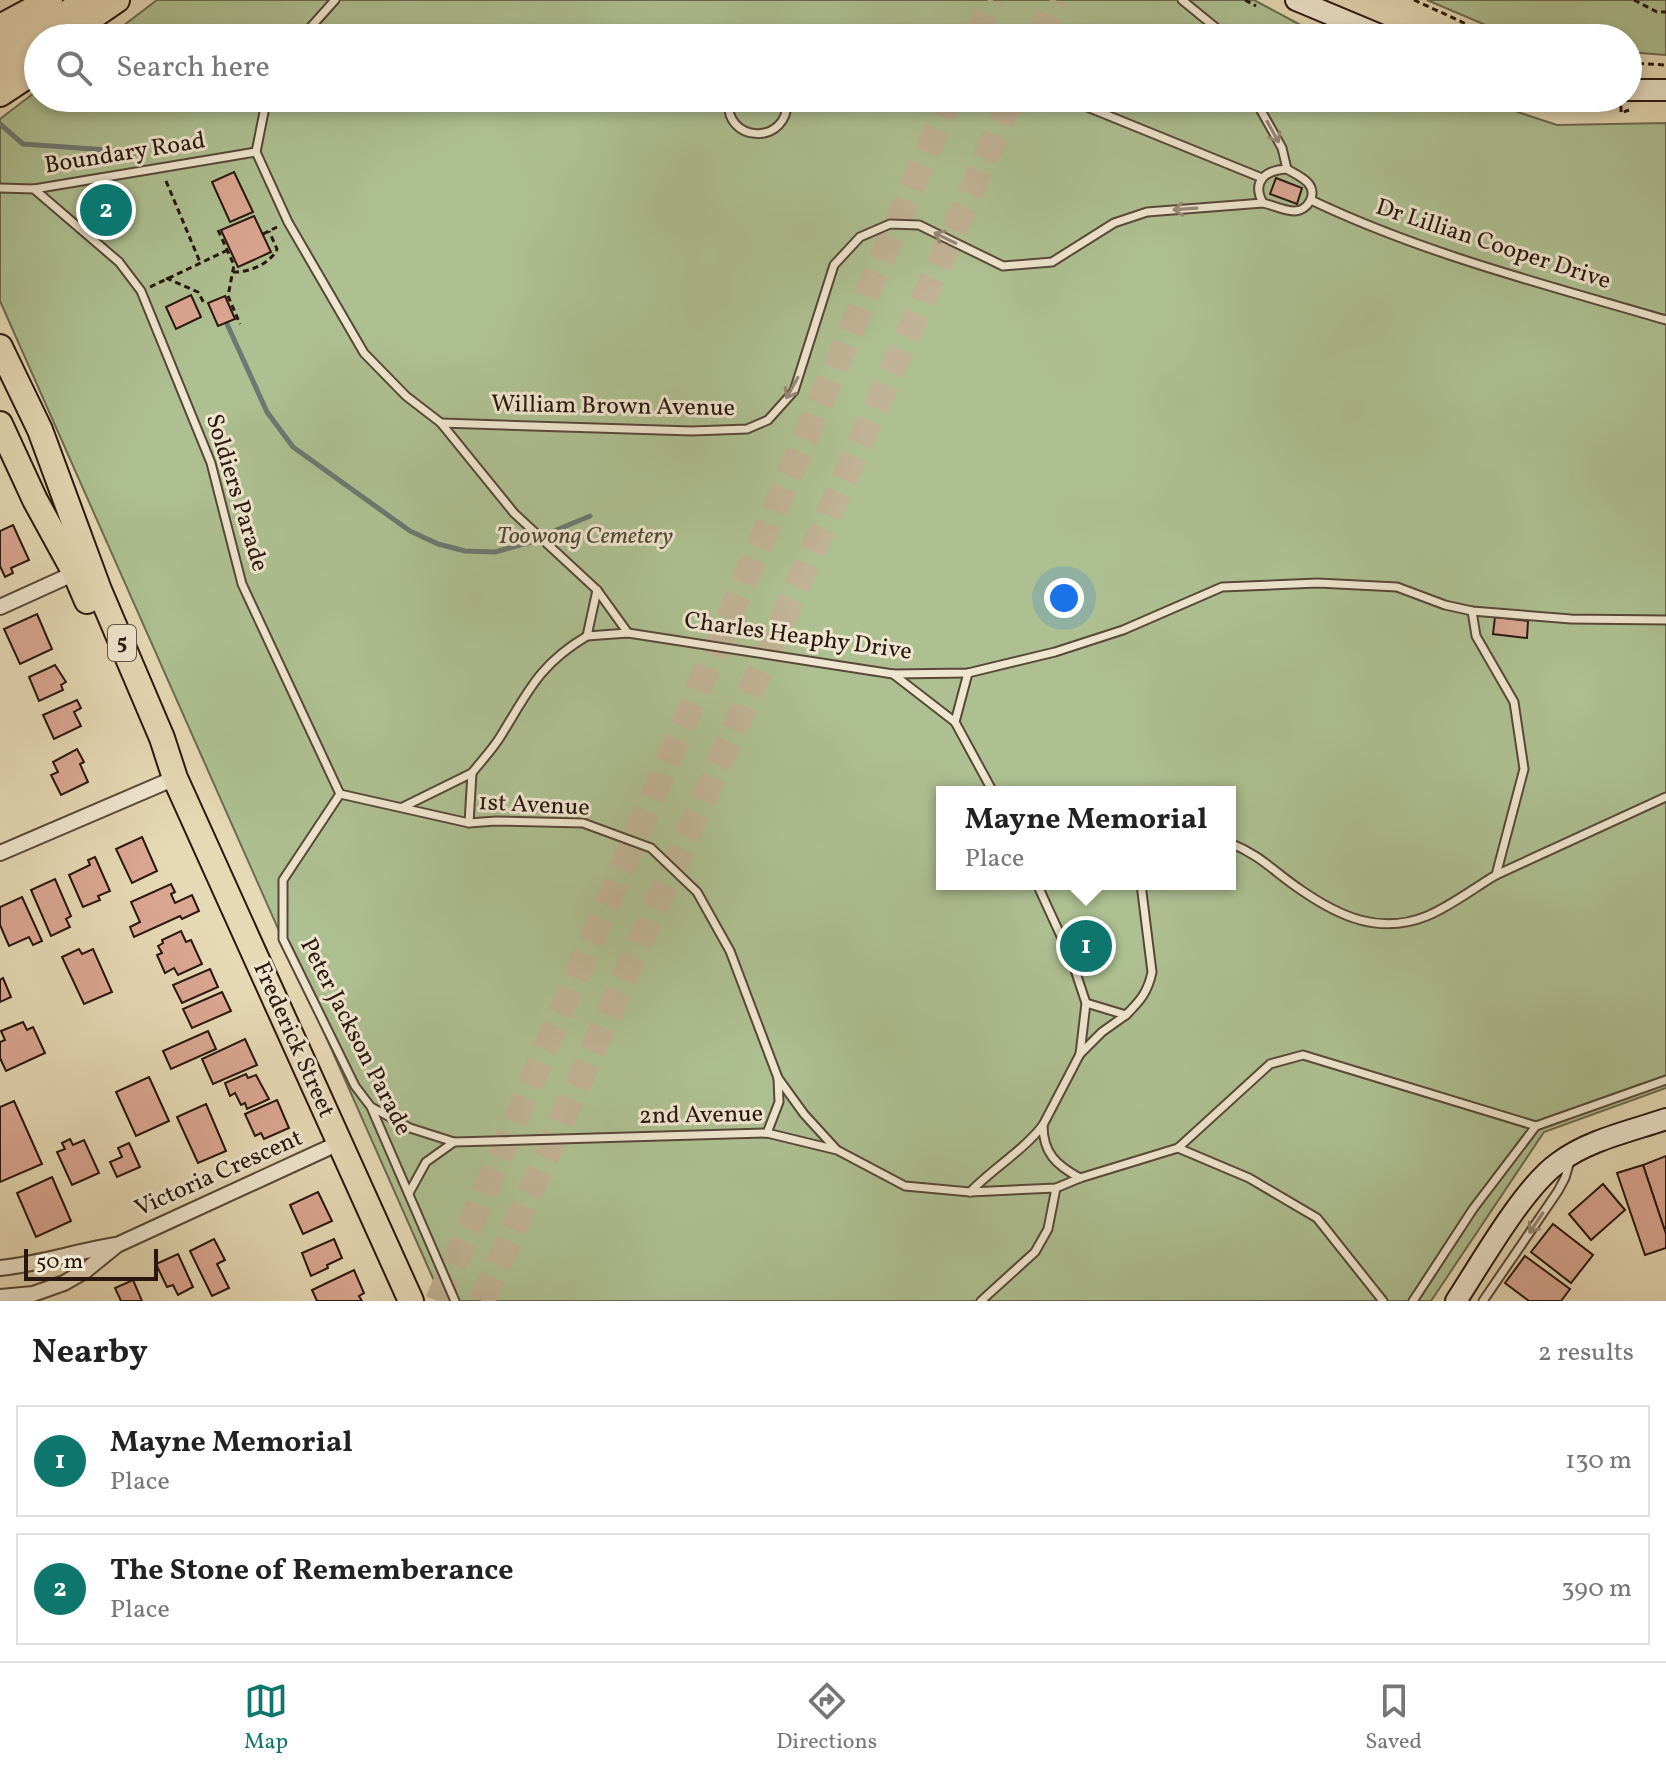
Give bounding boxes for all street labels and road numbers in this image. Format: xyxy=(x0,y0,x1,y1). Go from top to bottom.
street label: Boundary Road xyxy=(42,125,208,183)
street label: Dr Lillian Cooper Drive xyxy=(1371,191,1615,299)
street label: William Brown Avenue xyxy=(491,388,735,426)
street label: Soldiers Parade xyxy=(196,410,276,576)
street label: Charles Heaphy Drive xyxy=(682,604,914,670)
road number: 5 xyxy=(108,625,136,661)
street label: 1st Avenue xyxy=(478,786,590,826)
street label: Peter Jackson Parade xyxy=(291,932,419,1142)
street label: Frederick Street xyxy=(243,957,343,1123)
street label: 2nd Avenue xyxy=(639,1098,763,1134)
street label: Victoria Crescent xyxy=(130,1122,308,1226)

